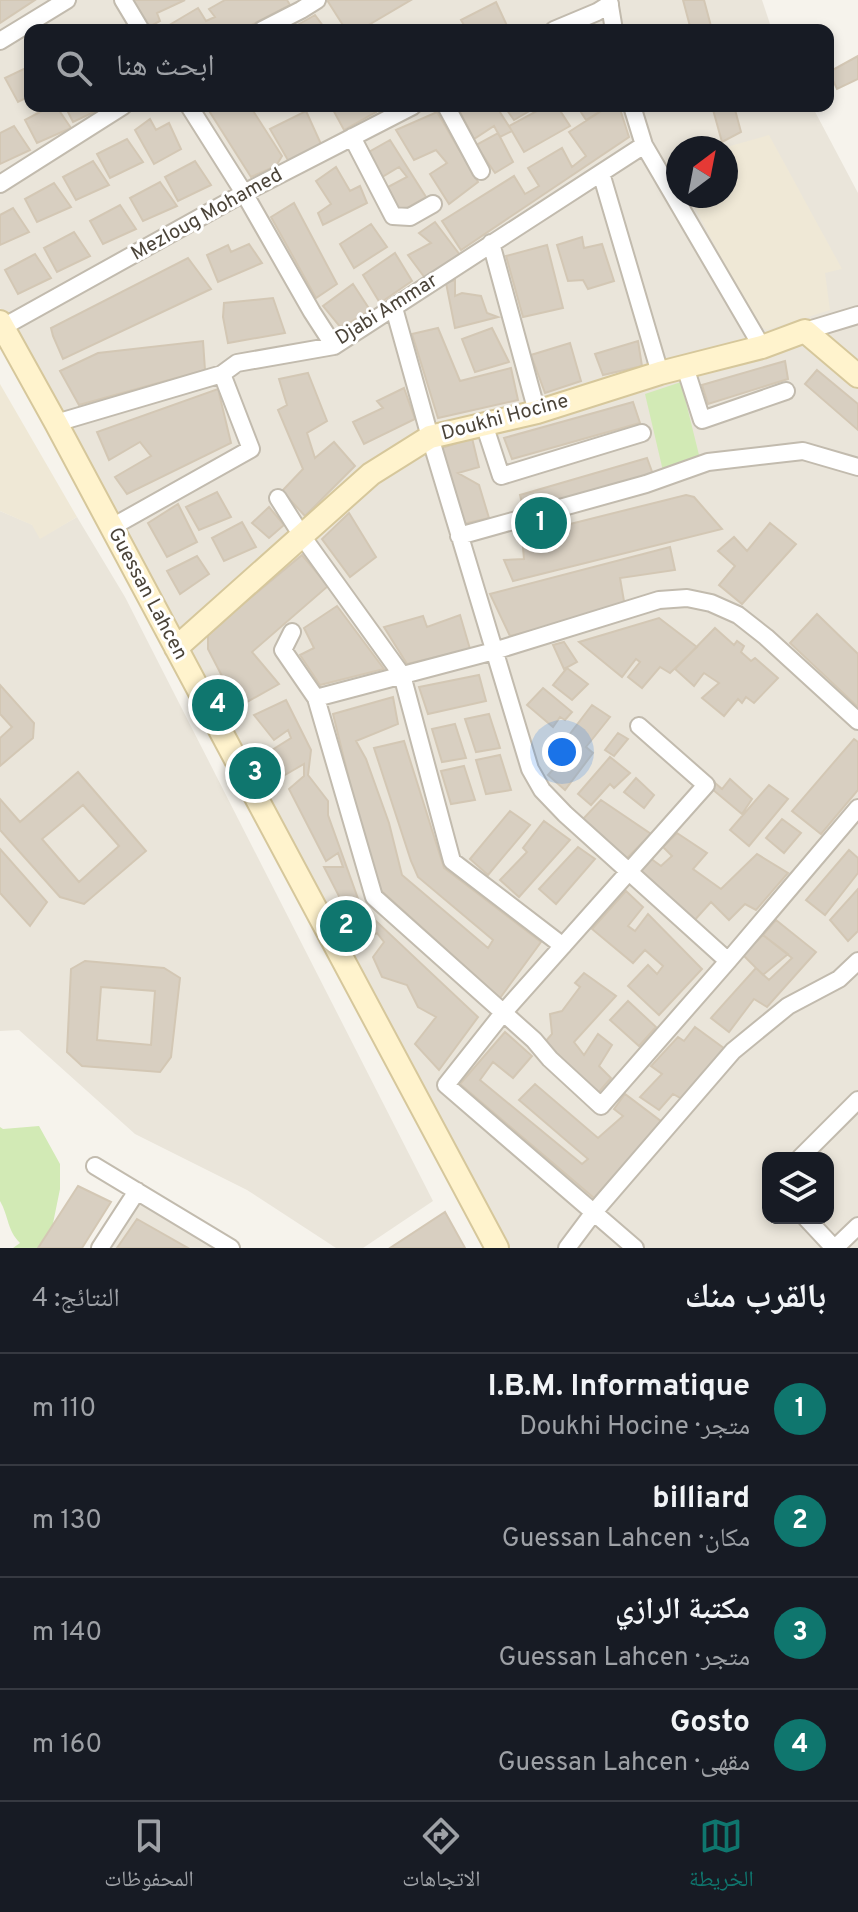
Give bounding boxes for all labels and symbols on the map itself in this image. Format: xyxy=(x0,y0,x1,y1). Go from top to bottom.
north arrow xyxy=(666,136,738,208)
street label: Mezloug Mohamed xyxy=(127,163,287,267)
street label: Djabi Ammar xyxy=(331,268,443,352)
street label: Doukhi Hocine xyxy=(439,389,571,447)
pin: 1 xyxy=(515,493,567,553)
street label: Guessan Lahcen xyxy=(101,523,193,665)
pin: 4 xyxy=(192,675,244,735)
your location xyxy=(542,732,582,772)
pin: 3 xyxy=(229,743,281,803)
pin: 2 xyxy=(320,896,372,956)

